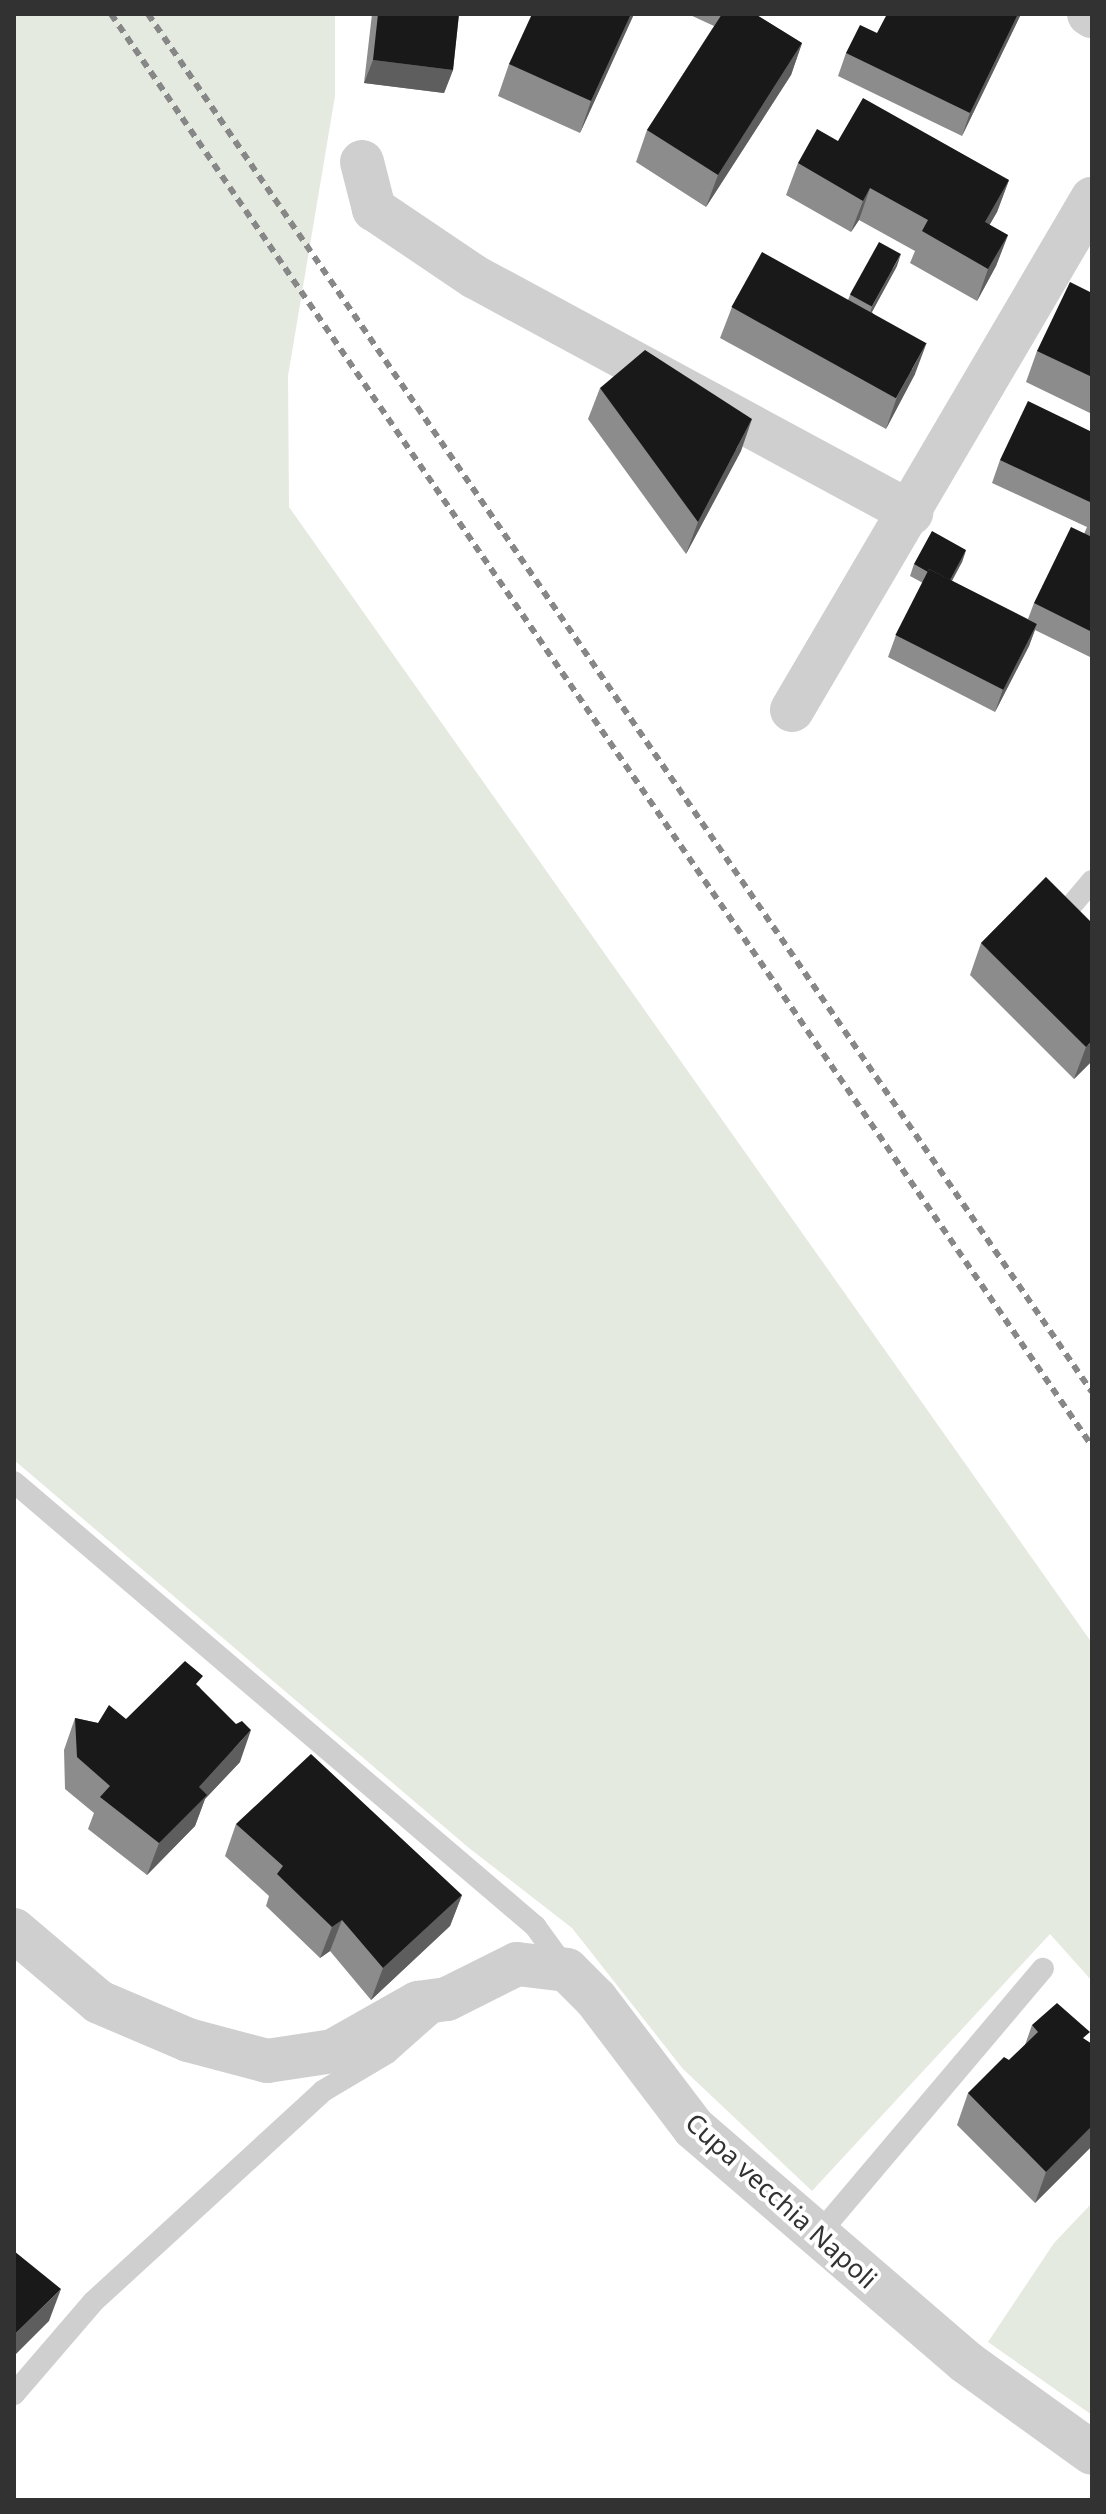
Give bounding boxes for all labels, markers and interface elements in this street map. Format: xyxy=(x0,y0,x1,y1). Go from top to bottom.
street label: Cupa vecchia Napoli xyxy=(679,2107,883,2295)

